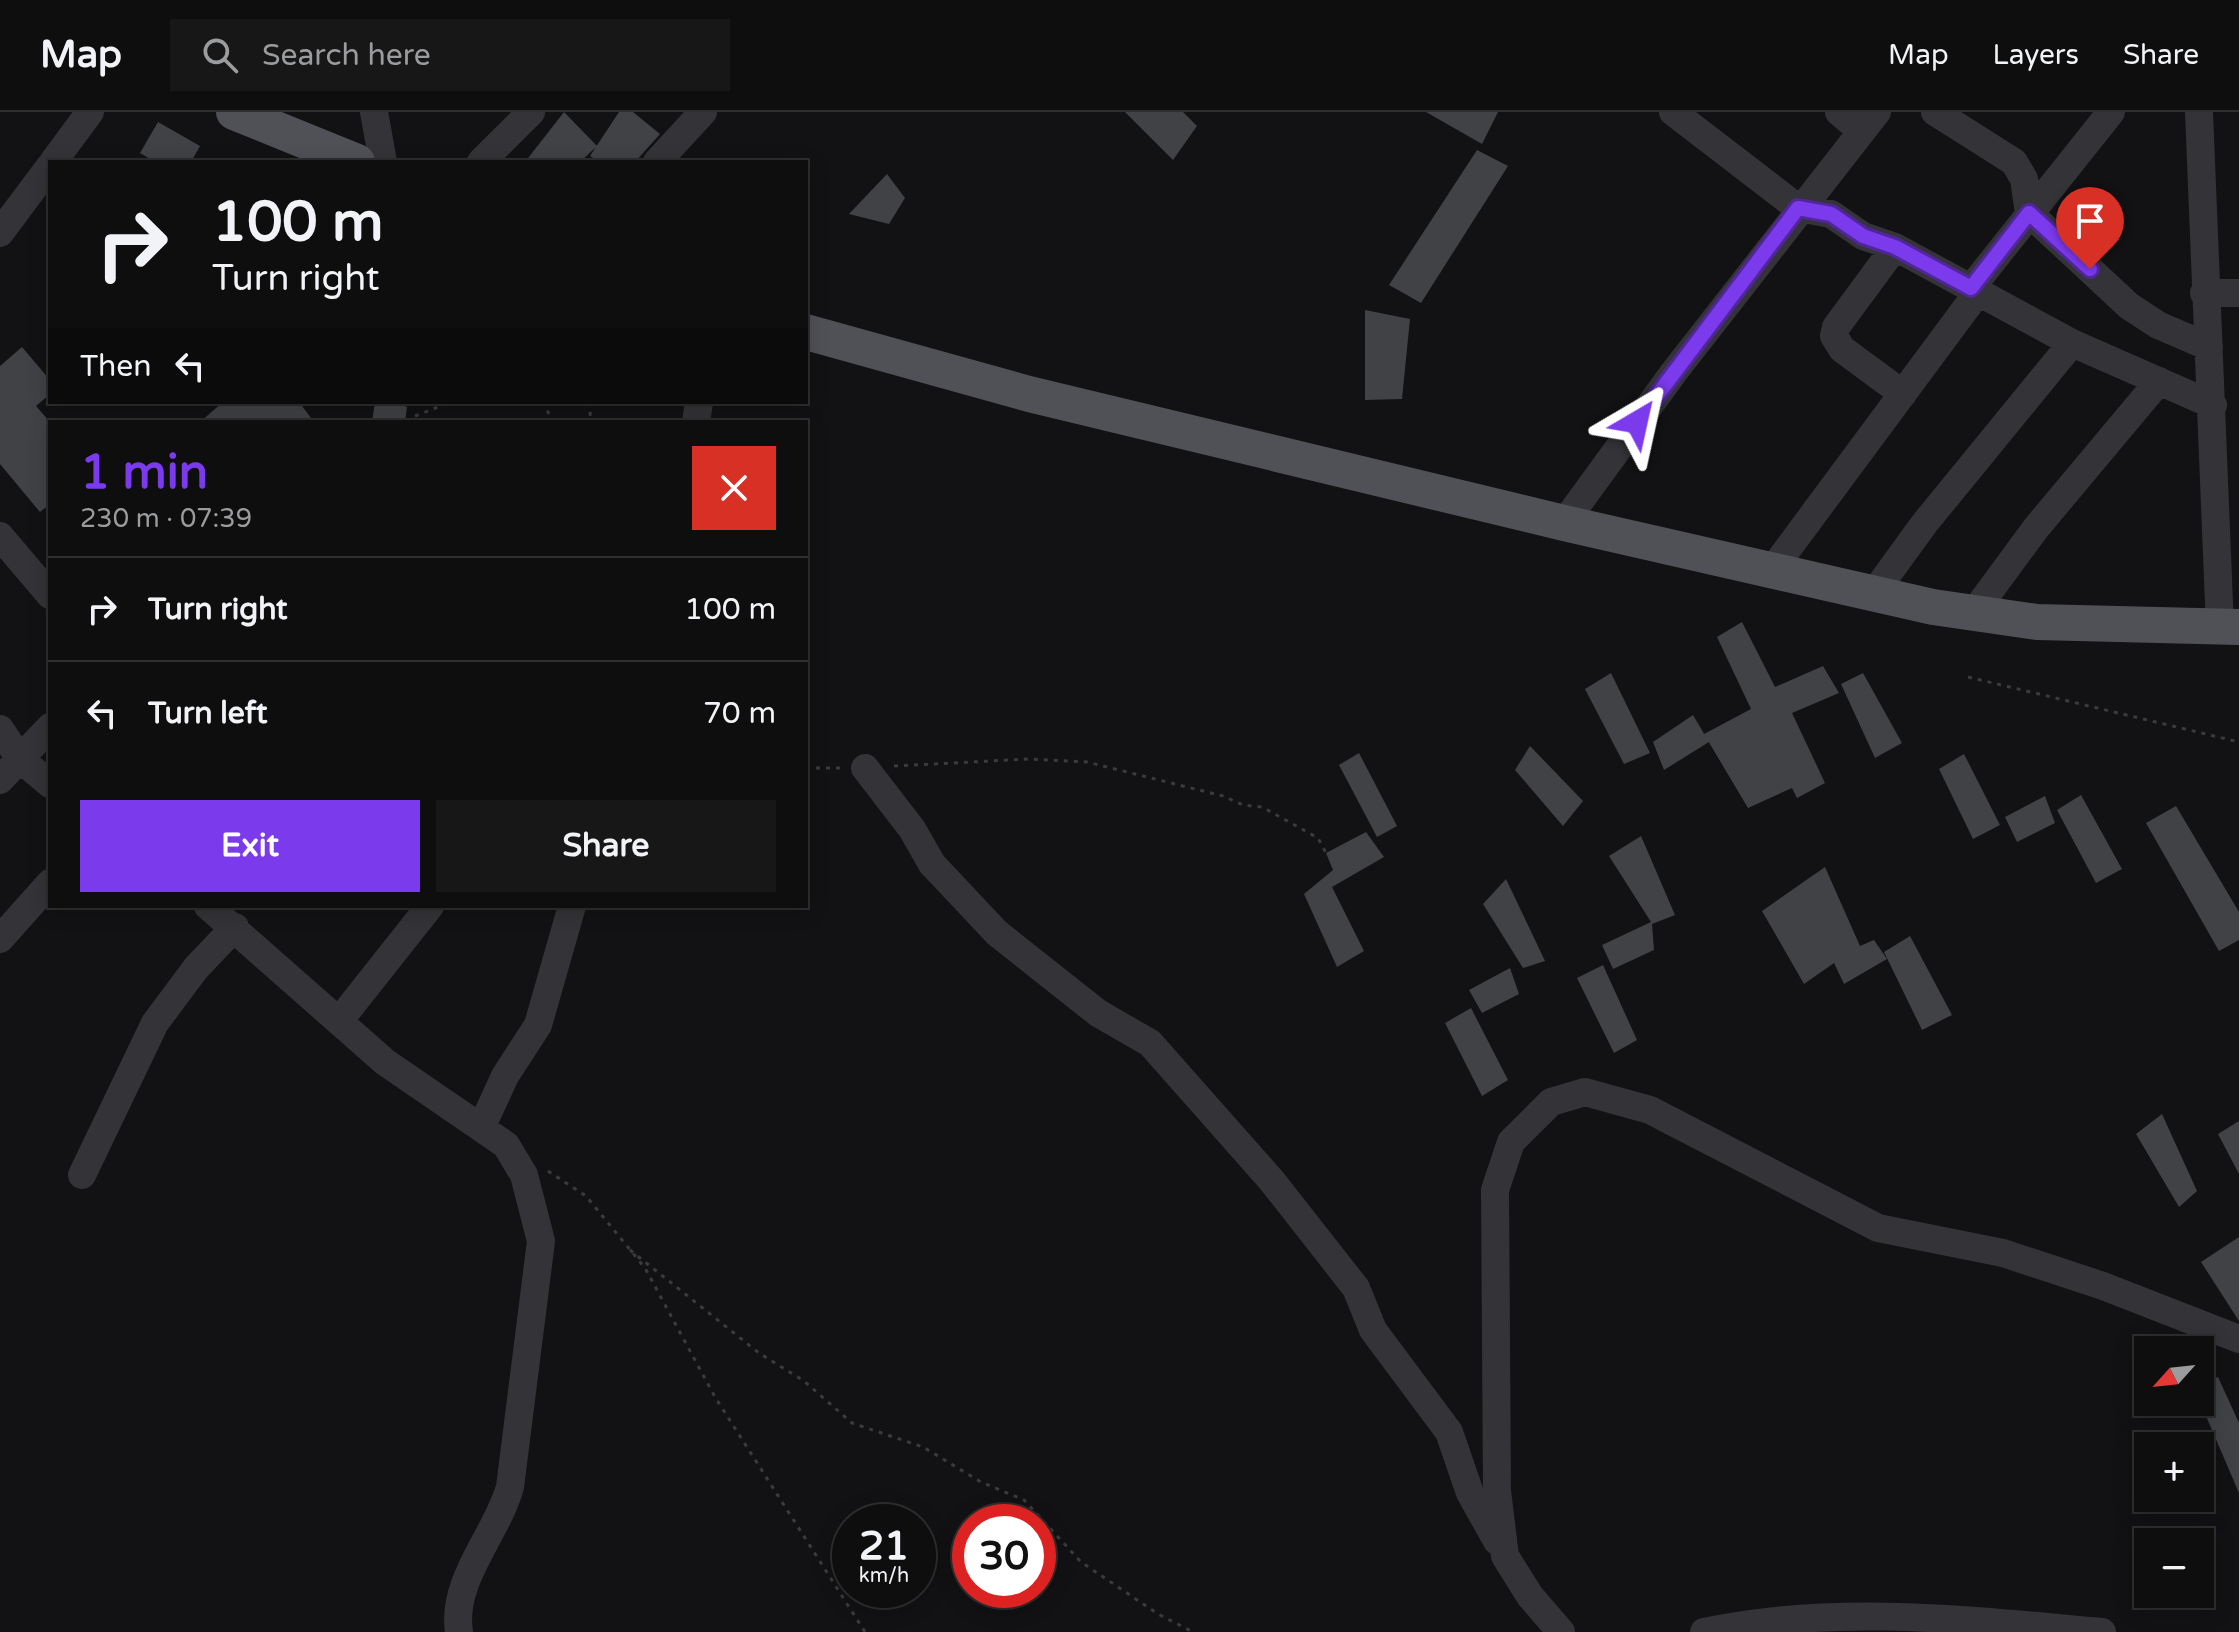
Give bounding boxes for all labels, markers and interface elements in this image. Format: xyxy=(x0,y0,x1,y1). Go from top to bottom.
search box xyxy=(170,19,730,91)
text: Map xyxy=(40,32,122,78)
icon: search xyxy=(198,33,242,77)
text: Search here xyxy=(262,37,431,74)
text: Map xyxy=(1888,38,1949,72)
text: Layers xyxy=(1993,38,2079,72)
text: Share xyxy=(2123,38,2199,72)
pin xyxy=(2056,187,2124,269)
text: 100 m xyxy=(212,189,383,256)
icon: right xyxy=(80,192,184,296)
icon: arrive xyxy=(2068,199,2112,243)
text: Turn right xyxy=(212,257,379,300)
icon: left xyxy=(168,344,212,388)
text: Then xyxy=(80,348,152,385)
position arrow xyxy=(1595,380,1679,464)
text: 1 min xyxy=(80,444,208,502)
button: close xyxy=(692,446,776,530)
text: 230 m · 07:39 xyxy=(80,503,252,534)
icon: right xyxy=(80,587,124,631)
text: Turn right xyxy=(148,591,288,628)
text: 100 m xyxy=(684,591,776,628)
icon: left xyxy=(80,691,124,735)
text: Turn left xyxy=(148,695,267,732)
text: 70 m xyxy=(703,695,776,732)
button: Exit xyxy=(80,800,420,892)
button: Share xyxy=(436,800,776,892)
north arrow xyxy=(2134,1336,2214,1416)
map controls xyxy=(2134,1336,2214,1608)
button: + xyxy=(2134,1432,2214,1512)
speed limit sign: 30 xyxy=(952,1504,1056,1608)
text: 21 xyxy=(859,1522,909,1570)
button: − xyxy=(2134,1528,2214,1608)
text: km/h xyxy=(859,1564,909,1588)

